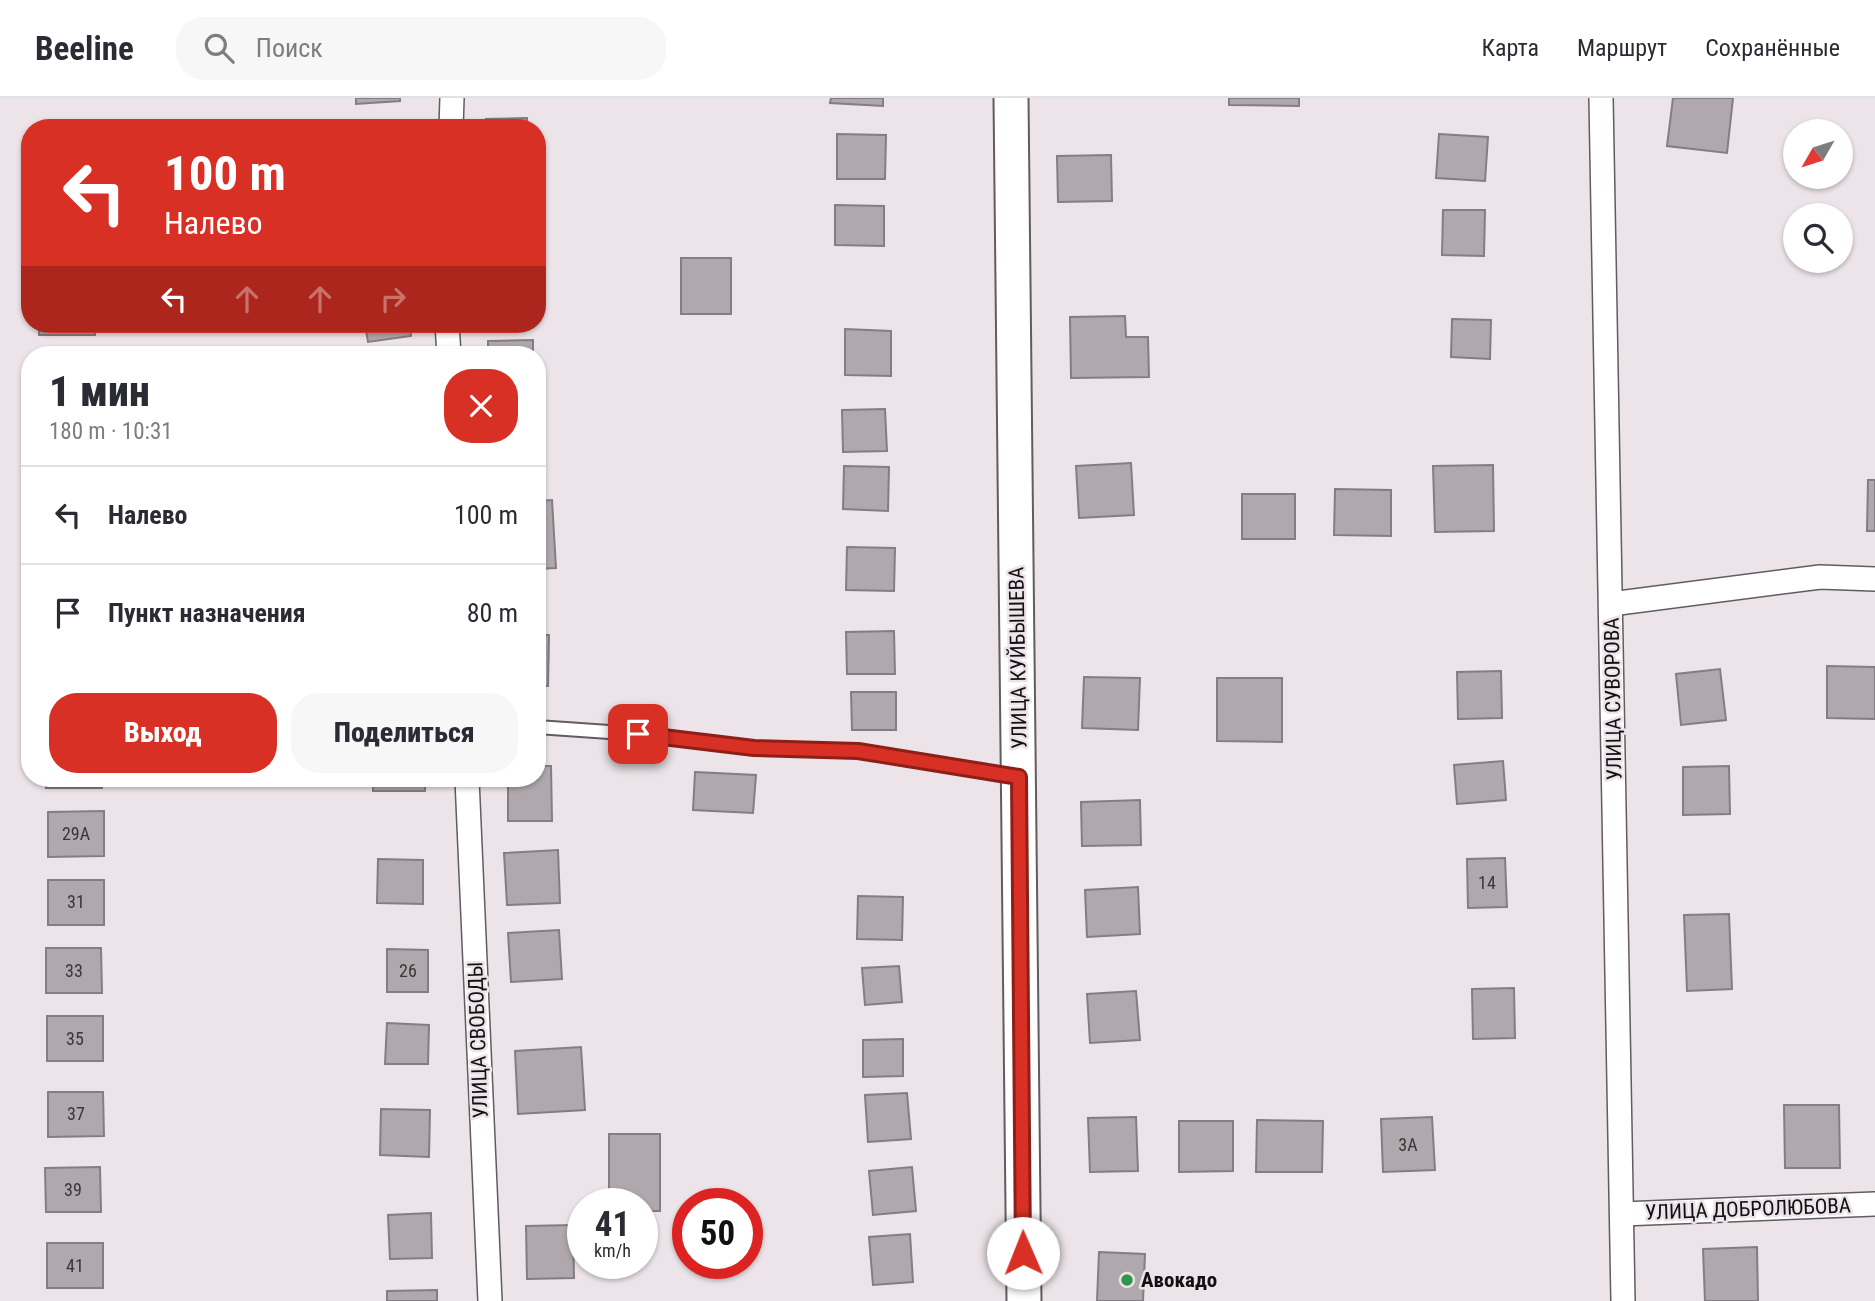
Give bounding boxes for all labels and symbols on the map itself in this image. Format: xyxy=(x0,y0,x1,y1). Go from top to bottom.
north arrow xyxy=(1783,119,1853,189)
street label: УЛИЦА КУЙБЫШЕВА xyxy=(1004,567,1032,749)
street label: УЛИЦА СУВОРОВА xyxy=(1600,617,1626,781)
pin xyxy=(608,704,668,764)
house number: 29А xyxy=(62,823,91,844)
house number: 14 xyxy=(1478,872,1496,893)
house number: 31 xyxy=(67,891,85,912)
house number: 33 xyxy=(65,960,83,981)
house number: 26 xyxy=(399,960,417,981)
street label: УЛИЦА СВОБОДЫ xyxy=(463,961,493,1119)
house number: 35 xyxy=(66,1028,84,1049)
house number: 37 xyxy=(67,1103,85,1124)
house number: 3А xyxy=(1398,1134,1418,1155)
house number: 39 xyxy=(64,1179,82,1200)
speed limit sign: 50 xyxy=(672,1188,763,1279)
street label: УЛИЦА ДОБРОЛЮБОВА xyxy=(1645,1193,1851,1225)
position arrow xyxy=(986,1216,1060,1290)
house number: 41 xyxy=(66,1255,84,1276)
place label: Авокадо xyxy=(1141,1268,1217,1292)
marker: Авокадо xyxy=(1119,1272,1135,1288)

